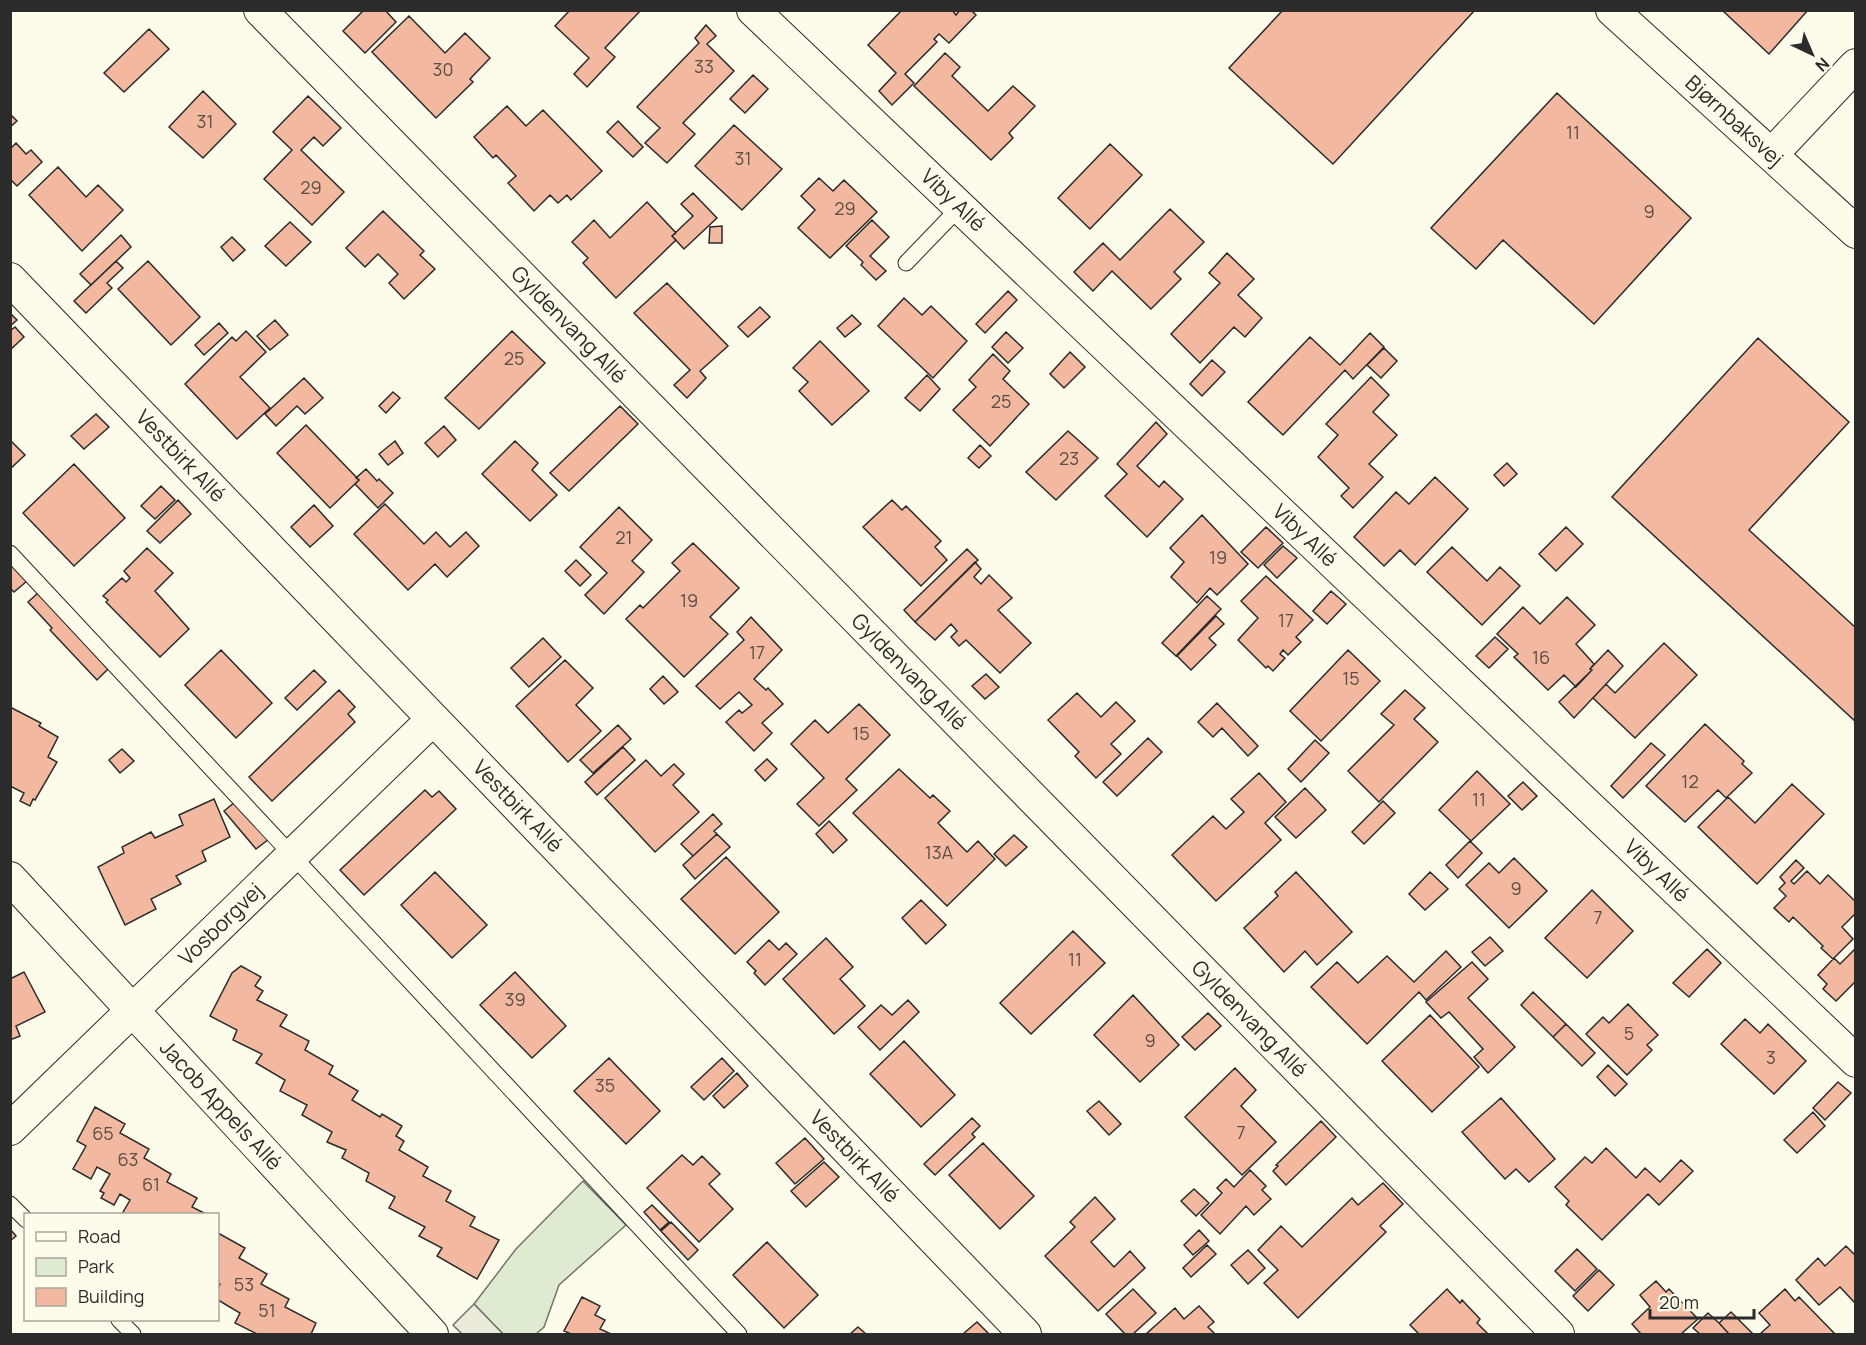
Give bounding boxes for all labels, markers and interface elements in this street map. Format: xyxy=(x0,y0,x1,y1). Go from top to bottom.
north arrow xyxy=(1782,24,1842,84)
text: N xyxy=(1811,53,1834,77)
house number: 33 xyxy=(694,54,714,78)
house number: 30 xyxy=(433,57,453,81)
street label: Bjørnbaksvej xyxy=(1680,68,1790,172)
house number: 31 xyxy=(197,109,213,133)
house number: 11 xyxy=(1566,120,1580,144)
house number: 31 xyxy=(735,146,751,170)
street label: Viby Allé xyxy=(915,162,992,237)
house number: 29 xyxy=(300,175,322,199)
house number: 29 xyxy=(834,196,856,220)
house number: 9 xyxy=(1643,199,1655,223)
street label: Gyldenvang Allé xyxy=(506,259,633,389)
house number: 25 xyxy=(504,346,524,370)
house number: 25 xyxy=(991,389,1011,413)
street label: Vestbirk Allé xyxy=(130,403,232,508)
house number: 23 xyxy=(1059,446,1079,470)
street label: Viby Allé xyxy=(1267,497,1344,573)
house number: 21 xyxy=(615,525,633,549)
house number: 19 xyxy=(1209,545,1227,569)
house number: 19 xyxy=(680,588,698,612)
street label: Gyldenvang Allé xyxy=(846,606,974,736)
house number: 17 xyxy=(1278,608,1294,632)
house number: 17 xyxy=(749,640,765,664)
house number: 16 xyxy=(1532,645,1550,669)
house number: 15 xyxy=(1342,666,1360,690)
house number: 15 xyxy=(852,721,870,745)
street label: Vestbirk Allé xyxy=(467,754,569,858)
house number: 12 xyxy=(1681,769,1699,793)
house number: 11 xyxy=(1472,787,1486,811)
street label: Viby Allé xyxy=(1619,833,1696,908)
house number: 13A xyxy=(925,840,954,864)
street label: Vosborgvej xyxy=(172,876,269,971)
house number: 9 xyxy=(1510,876,1522,900)
house number: 7 xyxy=(1593,905,1603,929)
house number: 11 xyxy=(1068,947,1082,971)
street label: Gyldenvang Allé xyxy=(1186,954,1314,1083)
house number: 39 xyxy=(504,987,526,1011)
house number: 5 xyxy=(1624,1021,1634,1045)
house number: 9 xyxy=(1144,1028,1156,1052)
street label: Jacob Appels Allé xyxy=(154,1034,289,1176)
house number: 3 xyxy=(1766,1045,1776,1069)
house number: 35 xyxy=(595,1073,615,1097)
street label: Vestbirk Allé xyxy=(804,1104,906,1208)
house number: 7 xyxy=(1236,1120,1246,1144)
house number: 65 xyxy=(92,1121,114,1145)
house number: 63 xyxy=(117,1147,139,1171)
house number: 61 xyxy=(142,1172,160,1196)
legend xyxy=(24,1213,219,1321)
text: Road xyxy=(78,1224,121,1248)
text: Park xyxy=(78,1254,115,1278)
house number: 53 xyxy=(234,1272,254,1296)
scale bar xyxy=(1650,1282,1754,1320)
text: Building xyxy=(78,1284,144,1308)
text: 20 m xyxy=(1659,1290,1699,1314)
house number: 51 xyxy=(258,1298,276,1322)

